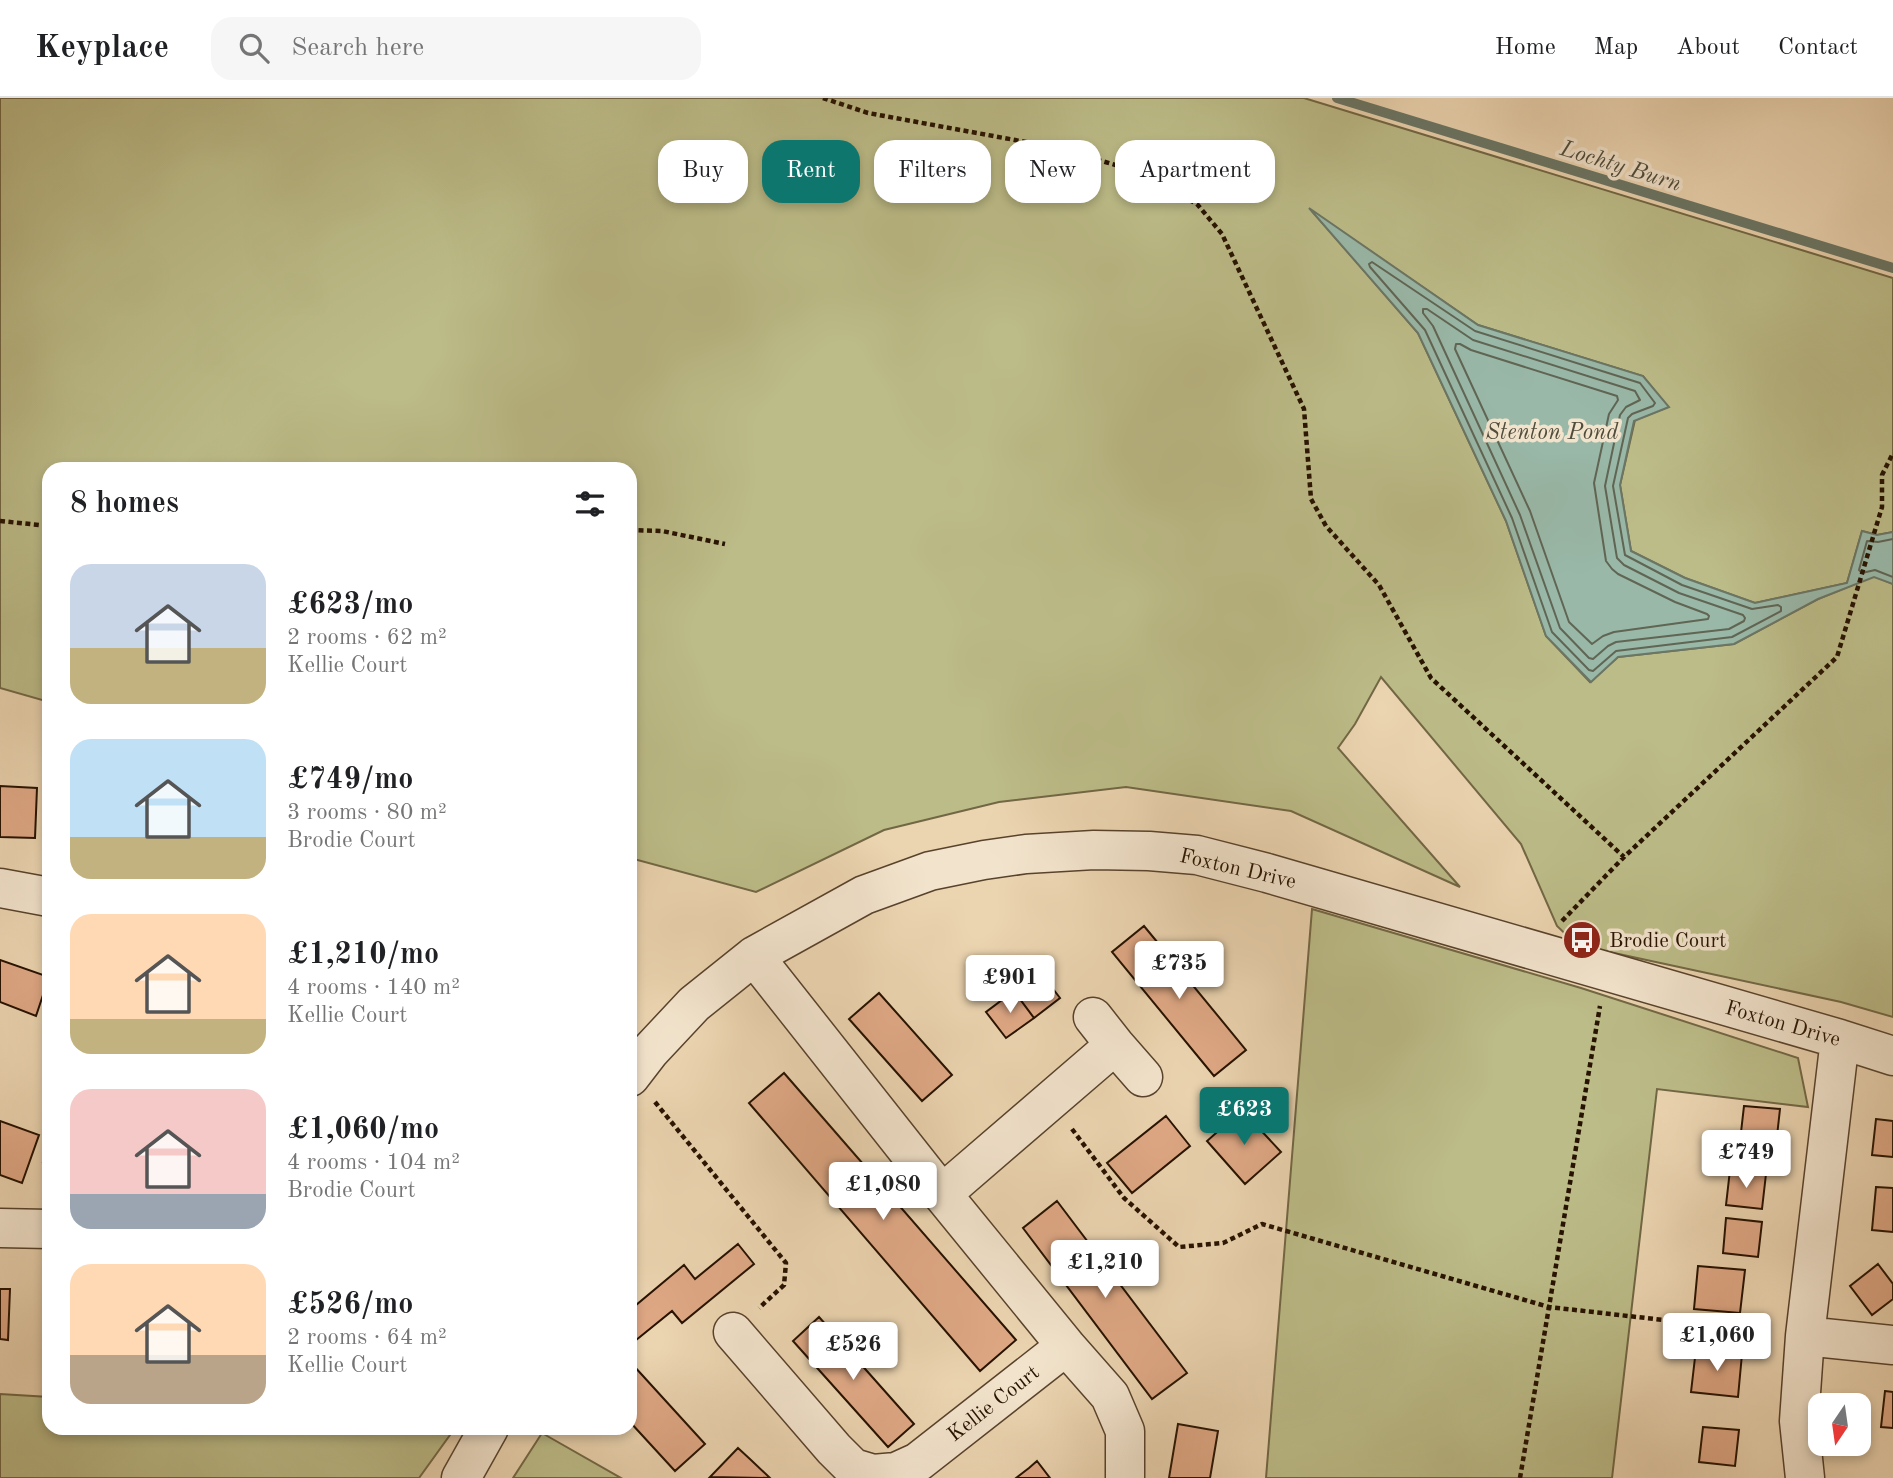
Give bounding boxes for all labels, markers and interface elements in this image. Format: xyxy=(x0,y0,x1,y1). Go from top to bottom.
search box xyxy=(211,17,701,80)
icon: search xyxy=(235,29,273,67)
text: Keyplace xyxy=(35,32,169,65)
text: Search here xyxy=(291,35,424,61)
text: Home xyxy=(1495,36,1556,60)
text: Map xyxy=(1594,36,1638,60)
text: About xyxy=(1676,36,1740,60)
text: Contact xyxy=(1778,36,1858,60)
water label: Lochty Burn xyxy=(1556,137,1684,197)
chip: Buy xyxy=(658,140,748,203)
chip: Rent xyxy=(762,140,860,203)
chip: Filters xyxy=(874,140,991,203)
chip: New xyxy=(1005,140,1101,203)
chip: Apartment xyxy=(1115,140,1275,203)
water label: Stenton Pond xyxy=(1486,421,1619,444)
icon: filters xyxy=(571,485,609,523)
text: 8 homes xyxy=(70,489,179,519)
text: £623/mo xyxy=(287,590,413,620)
icon: home xyxy=(126,592,210,676)
text: 2 rooms · 62 m² xyxy=(287,626,447,649)
text: Kellie Court xyxy=(287,654,407,677)
text: £749/mo xyxy=(287,765,413,795)
icon: home xyxy=(126,767,210,851)
text: 3 rooms · 80 m² xyxy=(287,801,447,824)
text: Brodie Court xyxy=(287,829,416,852)
street label: Foxton Drive xyxy=(1177,846,1298,893)
bus stop icon: Brodie Court xyxy=(1561,919,1603,961)
place label: Brodie Court xyxy=(1609,931,1726,952)
text: £1,210/mo xyxy=(287,940,439,970)
icon: home xyxy=(126,942,210,1026)
pin: £735 xyxy=(1138,942,1220,1001)
text: £735 xyxy=(1151,952,1207,975)
pin: £901 xyxy=(969,956,1051,1015)
text: £901 xyxy=(982,966,1038,989)
text: 4 rooms · 140 m² xyxy=(287,976,460,999)
street label: Foxton Drive xyxy=(1723,998,1843,1051)
text: Kellie Court xyxy=(287,1004,407,1027)
pin: £623 xyxy=(1203,1088,1285,1147)
text: £623 xyxy=(1216,1098,1272,1121)
text: £1,060/mo xyxy=(287,1115,439,1145)
icon: home xyxy=(126,1117,210,1201)
pin: £749 xyxy=(1705,1130,1787,1190)
text: £749 xyxy=(1718,1141,1774,1164)
text: 4 rooms · 104 m² xyxy=(287,1151,460,1174)
pin: £1,080 xyxy=(826,1162,940,1222)
text: £1,080 xyxy=(845,1173,921,1196)
text: Brodie Court xyxy=(287,1179,416,1202)
pin: £1,210 xyxy=(1048,1240,1162,1300)
text: £1,210 xyxy=(1067,1251,1143,1274)
text: £526/mo xyxy=(287,1290,413,1320)
icon: home xyxy=(126,1292,210,1376)
pin: £1,060 xyxy=(1660,1314,1774,1373)
pin: £526 xyxy=(812,1322,894,1382)
text: £1,060 xyxy=(1679,1324,1755,1347)
text: 2 rooms · 64 m² xyxy=(287,1326,447,1349)
text: £526 xyxy=(825,1333,881,1356)
text: Kellie Court xyxy=(287,1354,407,1377)
street label: Kellie Court xyxy=(944,1362,1044,1446)
north arrow xyxy=(1808,1393,1871,1456)
map controls xyxy=(1808,1393,1871,1456)

